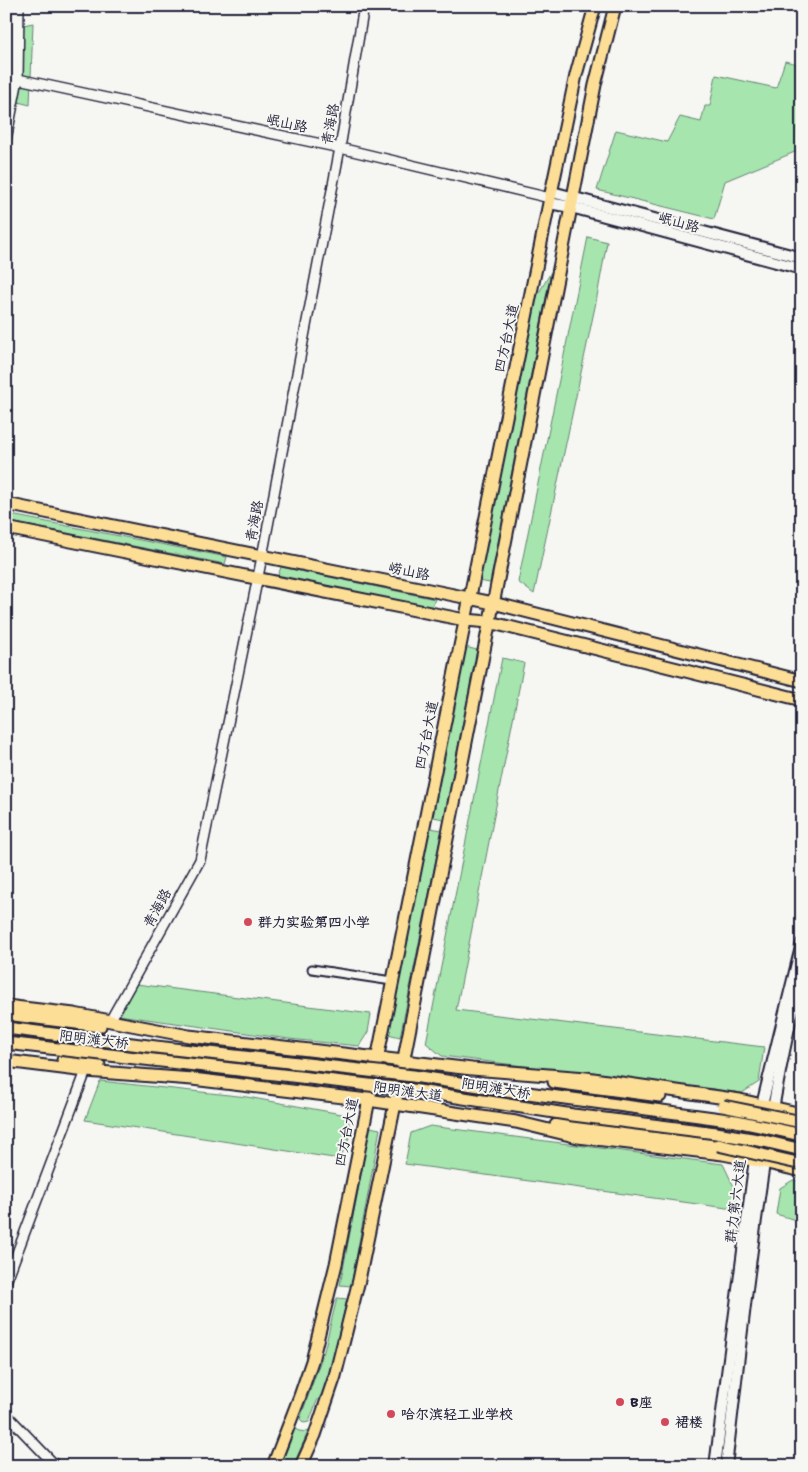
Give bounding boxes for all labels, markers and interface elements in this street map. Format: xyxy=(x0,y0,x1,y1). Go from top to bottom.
street label: 青海路 xyxy=(317,102,343,146)
street label: 岷山路 xyxy=(265,110,309,136)
street label: 岷山路 xyxy=(656,208,702,236)
street label: 四方台大道 xyxy=(490,302,522,374)
street label: 青海路 xyxy=(241,499,267,543)
street label: 崂山路 xyxy=(387,558,431,584)
street label: 四方台大道 xyxy=(410,699,442,771)
street label: 青海路 xyxy=(139,885,175,931)
place label: 群力实验第四小学 xyxy=(258,913,370,931)
marker: 群力实验第四小学 xyxy=(242,916,254,928)
street label: 阳明滩大桥 xyxy=(58,1026,130,1052)
street label: 阳明滩大桥 xyxy=(460,1074,532,1102)
street label: 阳明滩大道 xyxy=(372,1077,444,1105)
street label: 四方台大道 xyxy=(330,1096,362,1168)
street label: 群力第六大道 xyxy=(721,1158,749,1244)
place label: B座 xyxy=(630,1393,653,1411)
marker: B座 xyxy=(614,1396,626,1408)
place label: 哈尔滨轻工业学校 xyxy=(401,1405,513,1423)
marker: 哈尔滨轻工业学校 xyxy=(385,1408,397,1420)
place label: 裙楼 xyxy=(675,1413,703,1431)
marker: 裙楼 xyxy=(659,1416,671,1428)

